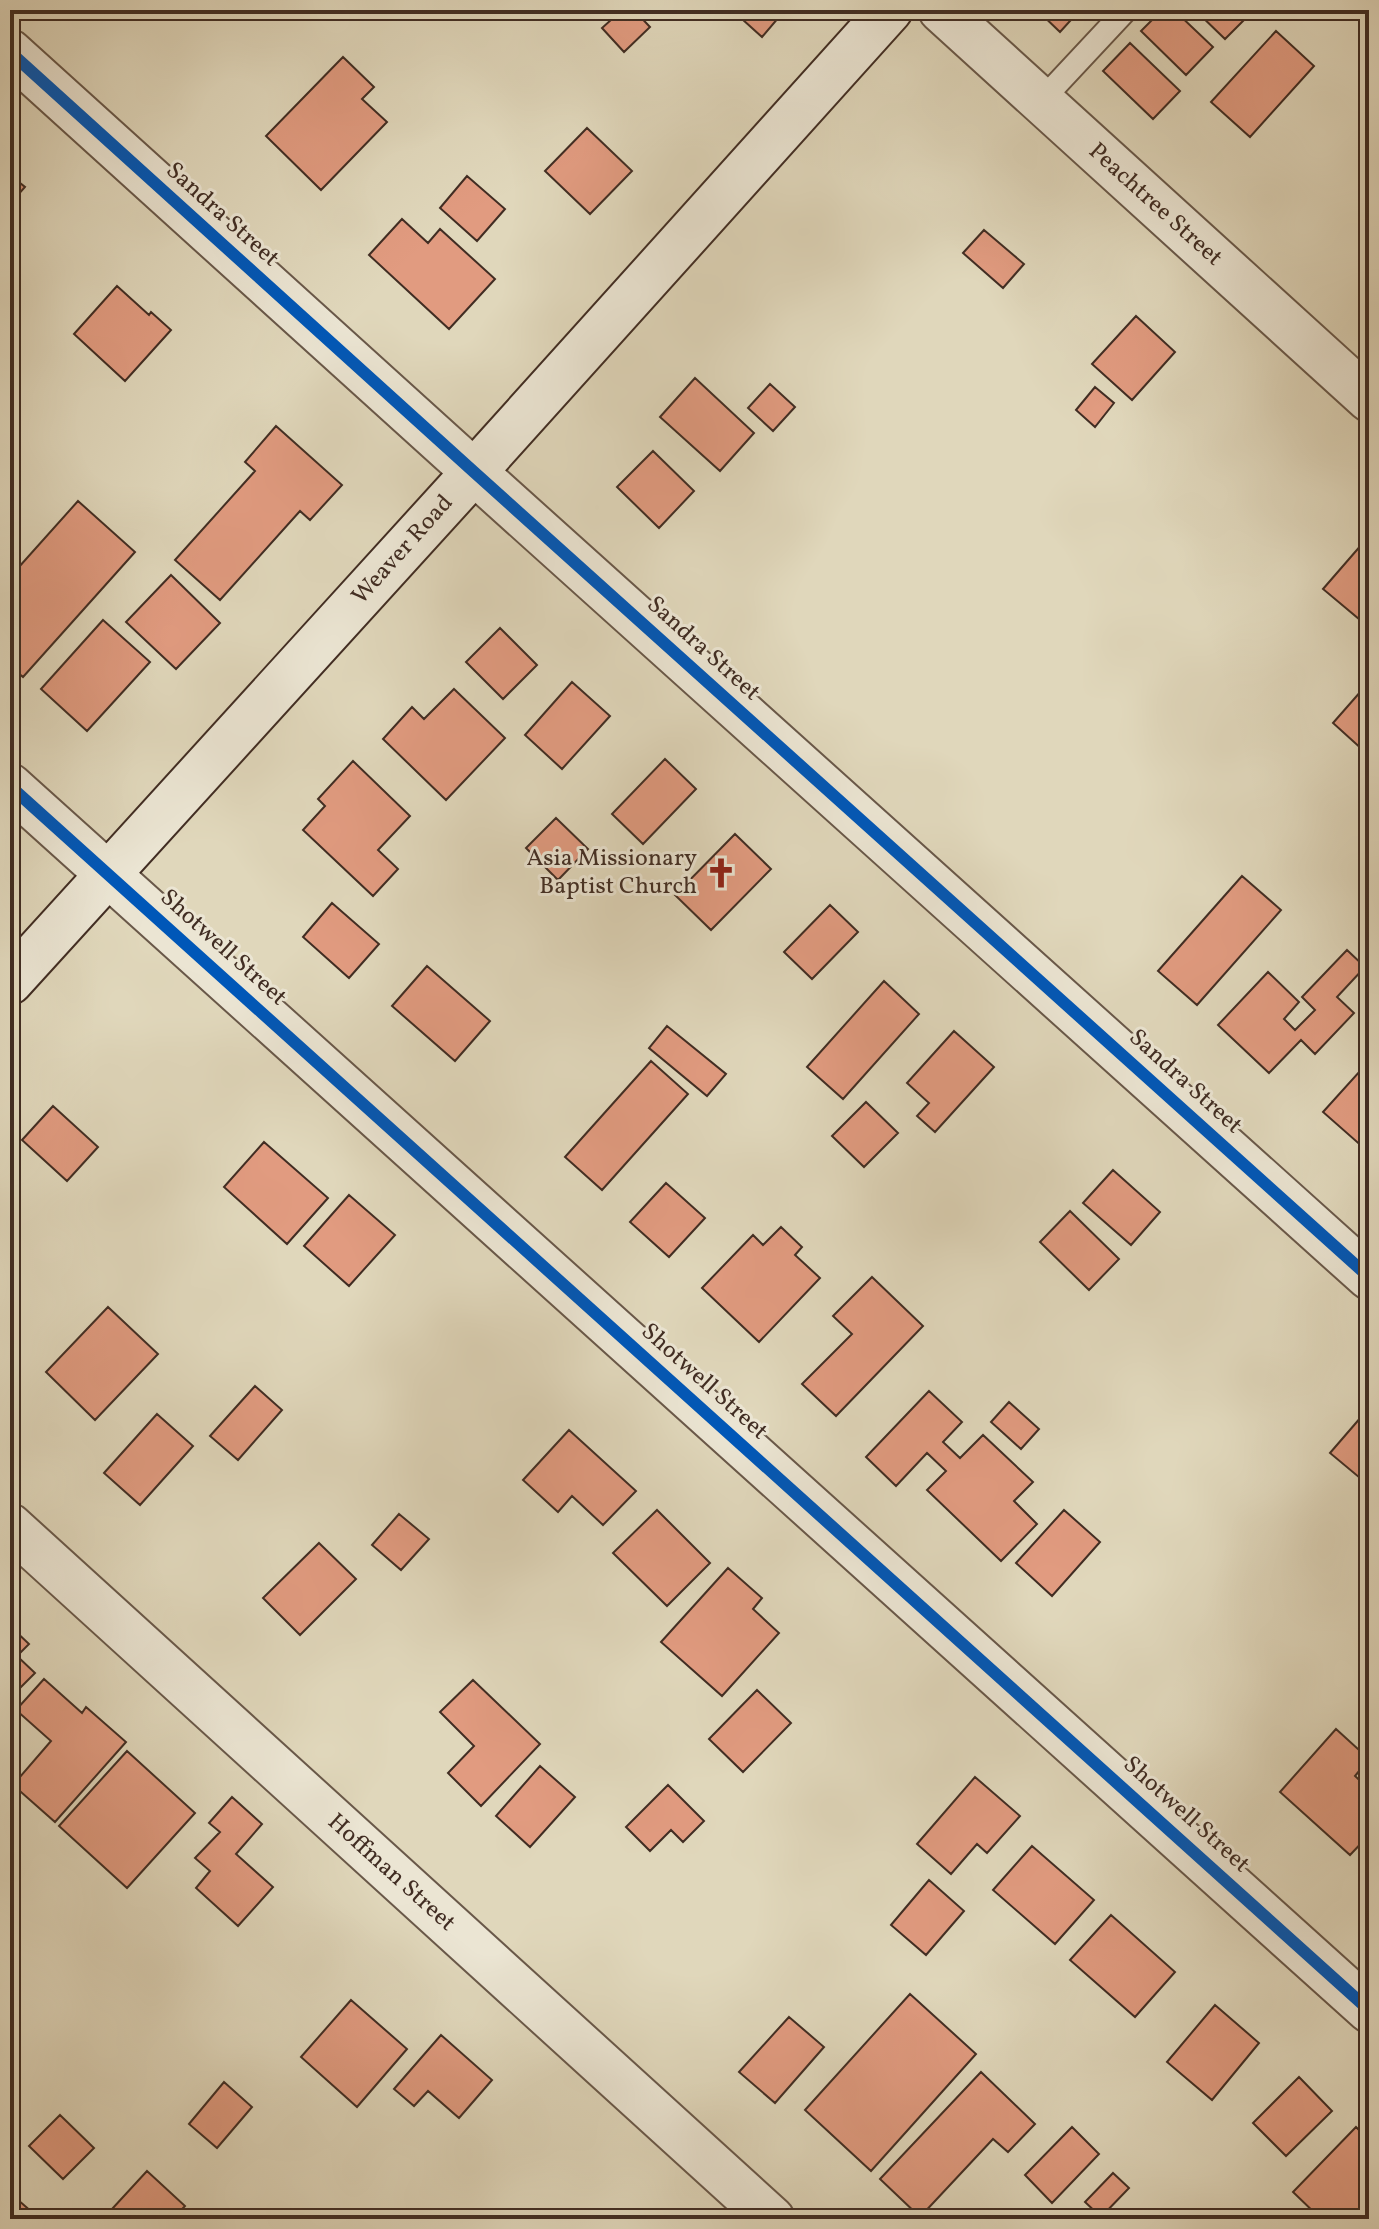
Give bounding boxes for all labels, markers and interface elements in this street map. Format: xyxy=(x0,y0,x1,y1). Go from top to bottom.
street label: Peachtree Street xyxy=(1080,135,1230,275)
street label: Sandra Street xyxy=(158,155,286,275)
street label: Weaver Road xyxy=(344,487,462,613)
street label: Sandra Street xyxy=(639,589,767,709)
place label: Asia Missionary Baptist Church xyxy=(526,842,697,904)
church icon: Asia Missionary Baptist Church xyxy=(704,856,738,890)
street label: Shotwell Street xyxy=(152,882,294,1014)
street label: Sandra Street xyxy=(1121,1022,1249,1142)
street label: Shotwell Street xyxy=(633,1316,775,1448)
street label: Shotwell Street xyxy=(1115,1749,1257,1881)
street label: Hoffman Street xyxy=(319,1806,463,1940)

